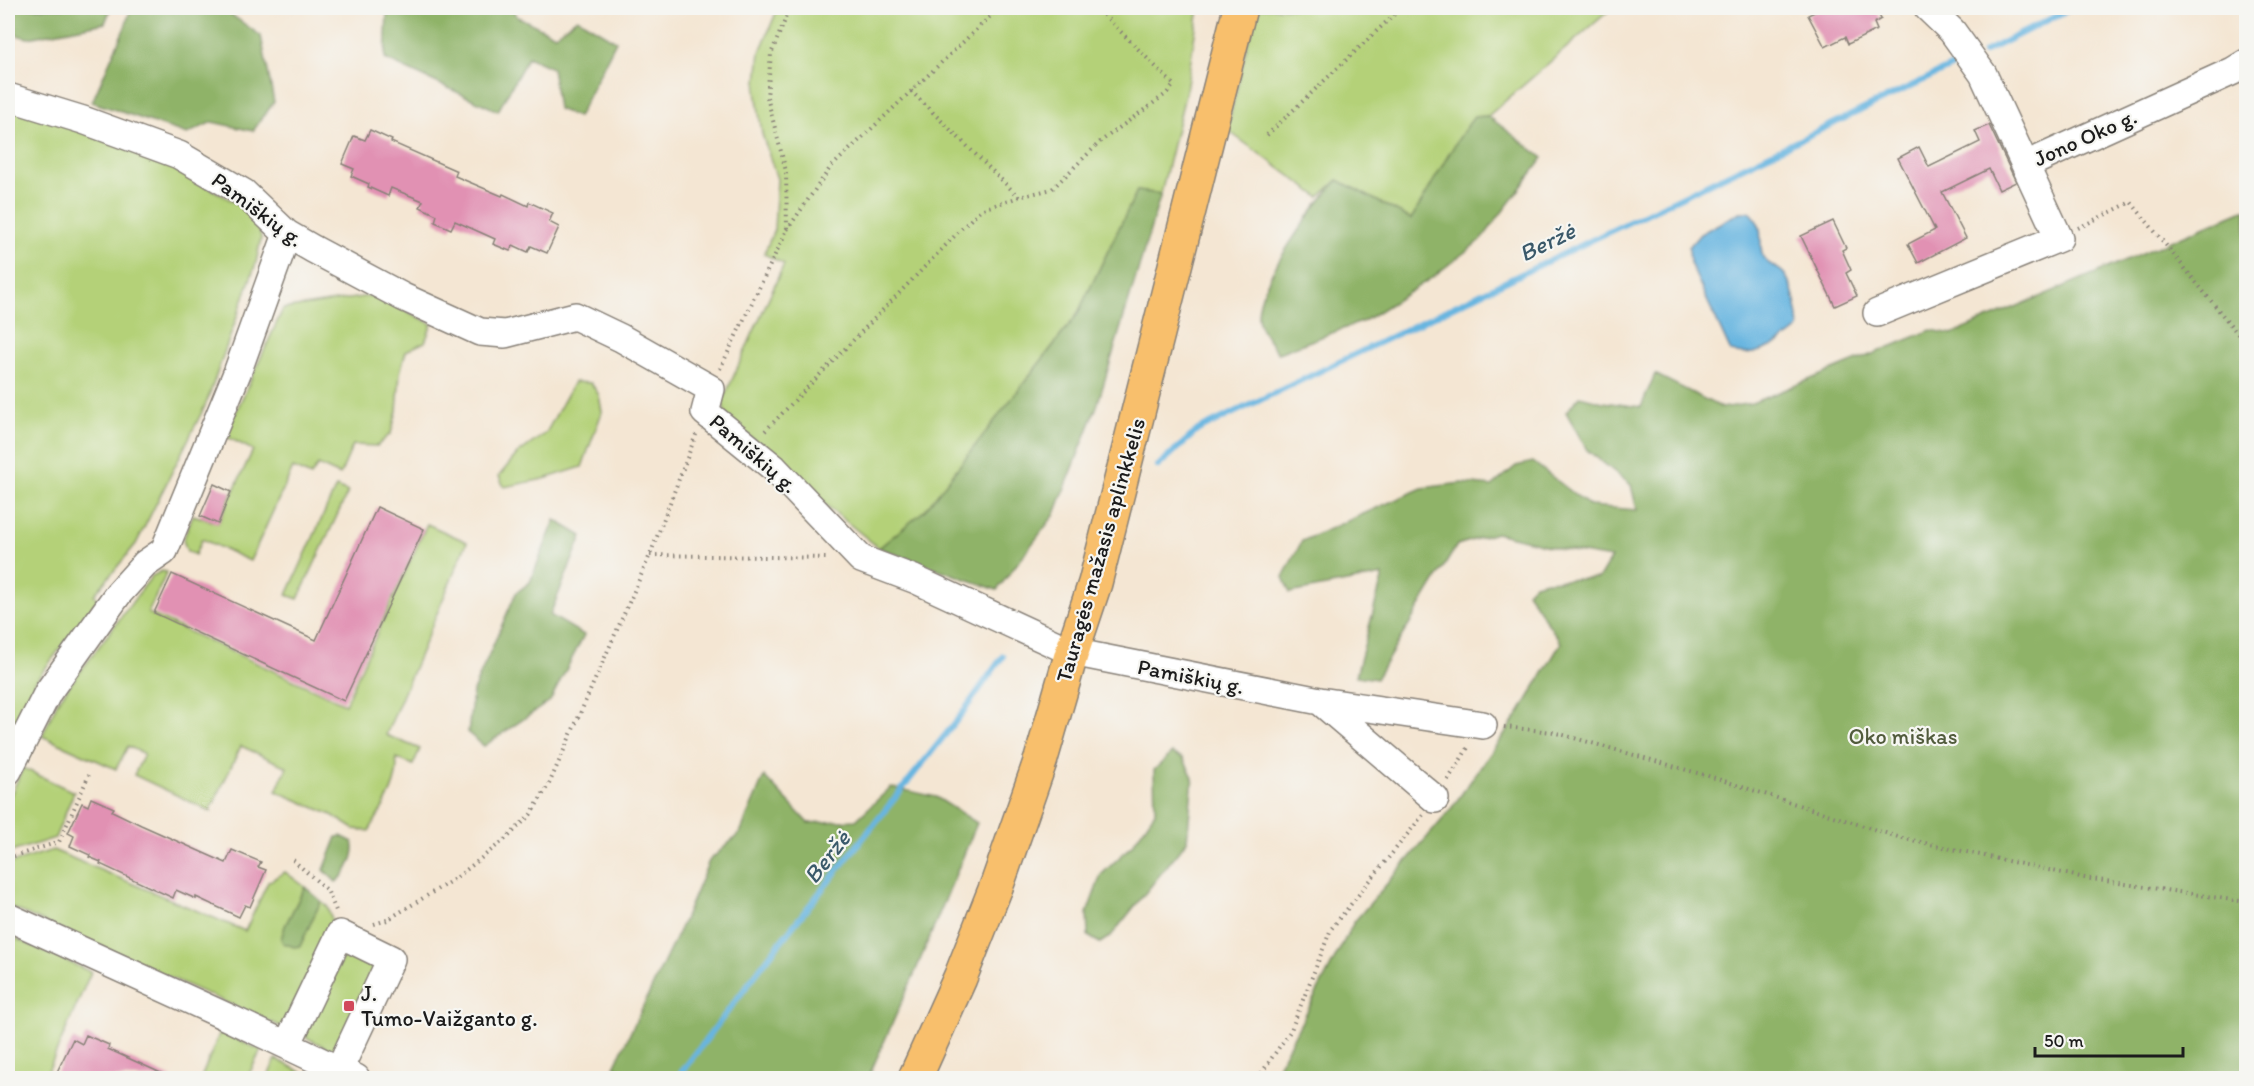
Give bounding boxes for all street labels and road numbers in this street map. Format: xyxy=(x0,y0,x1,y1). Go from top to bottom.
street label: Jono Oko g. xyxy=(2029,103,2141,172)
street label: Pamiškių g. xyxy=(206,166,309,253)
street label: Pamiškių g. xyxy=(704,408,803,499)
street label: Tauragės mažasis aplinkkelis xyxy=(1050,415,1151,685)
street label: Pamiškių g. xyxy=(1135,653,1246,700)

